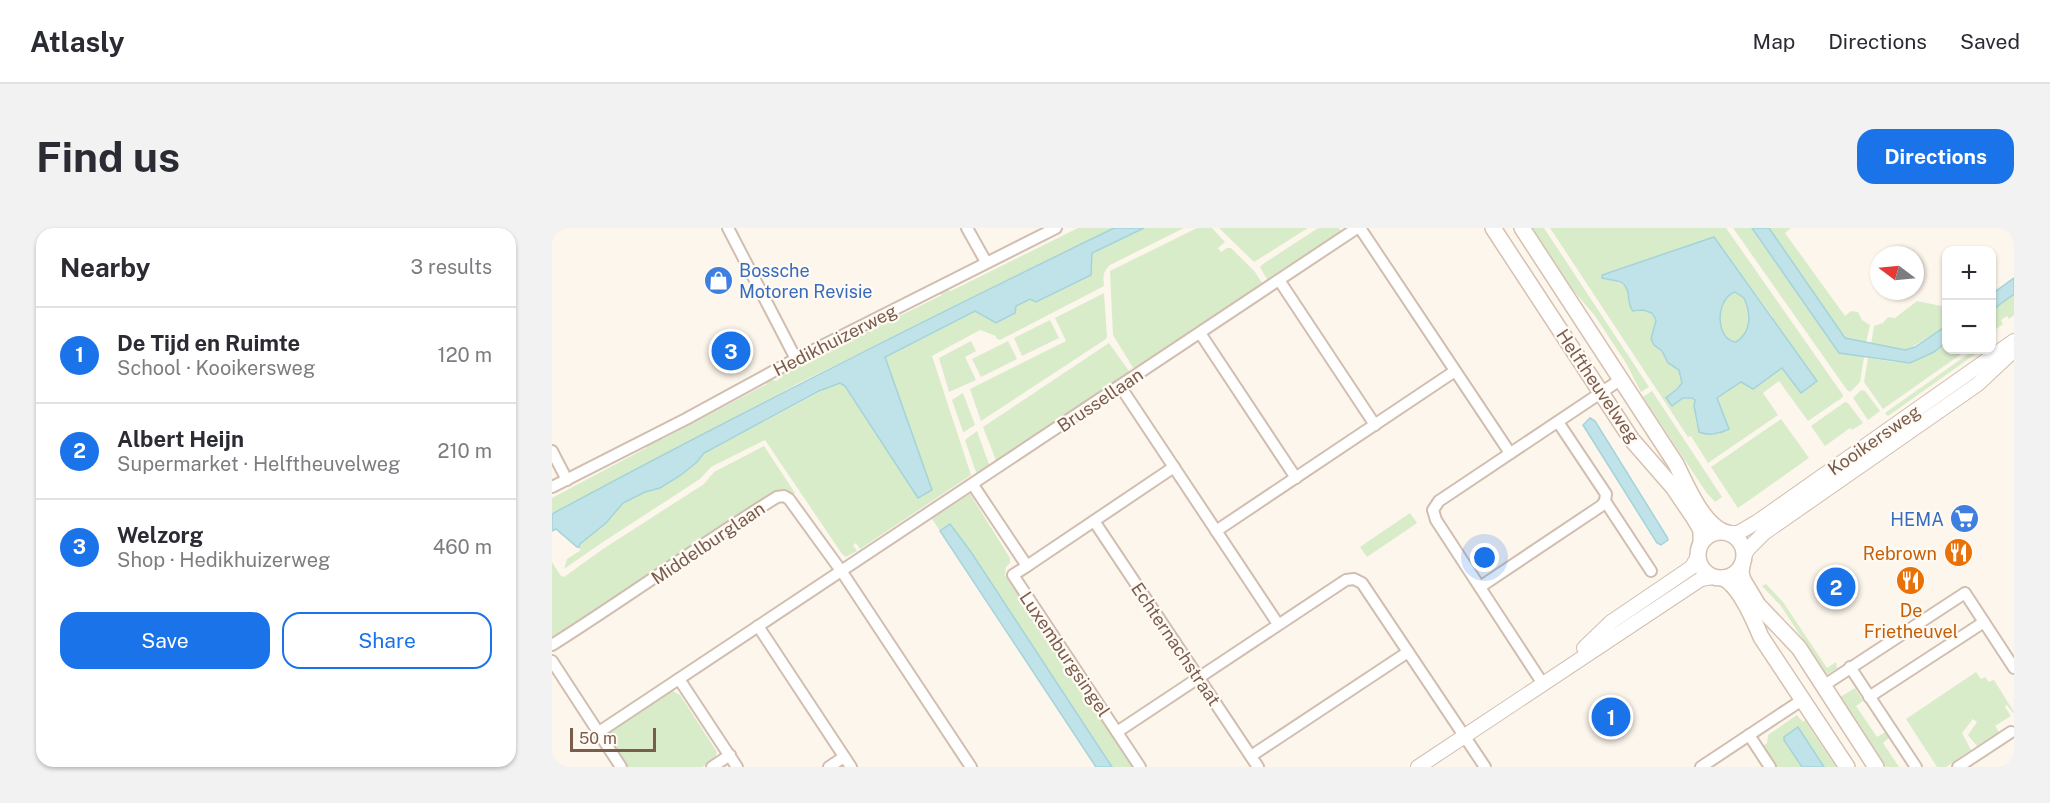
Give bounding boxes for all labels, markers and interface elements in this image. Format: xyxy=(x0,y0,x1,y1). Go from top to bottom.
text: Atlasly xyxy=(30,25,124,58)
text: Map xyxy=(1753,29,1795,54)
text: Directions xyxy=(1828,29,1927,54)
text: Saved xyxy=(1960,29,2020,54)
button: Directions xyxy=(1857,129,2014,184)
text: Find us xyxy=(36,132,180,181)
north arrow xyxy=(1870,246,1924,300)
map controls xyxy=(1942,246,1996,354)
button: + xyxy=(1942,246,1996,300)
text: Nearby xyxy=(60,252,150,283)
text: 3 results xyxy=(411,255,492,279)
place label: Bossche Motoren Revisie xyxy=(739,260,873,302)
shop icon: Bossche Motoren Revisie xyxy=(702,264,734,296)
street label: Hedikhuizerweg xyxy=(770,300,900,380)
button: − xyxy=(1942,300,1996,354)
street label: Helftheuvelweg xyxy=(1552,325,1644,447)
pin: 3 xyxy=(712,328,750,374)
text: De Tijd en Ruimte xyxy=(117,330,300,356)
text: 1 xyxy=(75,343,84,367)
text: 120 m xyxy=(438,343,492,367)
text: School · Kooikersweg xyxy=(117,356,315,380)
street label: Brussellaan xyxy=(1053,364,1147,436)
street label: Kooikersweg xyxy=(1824,400,1924,480)
text: Albert Heijn xyxy=(117,426,244,452)
text: 2 xyxy=(73,439,86,463)
text: 210 m xyxy=(438,439,492,463)
text: Supermarket · Helftheuvelweg xyxy=(117,452,401,476)
street label: Middelburglaan xyxy=(647,497,769,589)
supermarket icon: HEMA xyxy=(1949,503,1981,535)
place label: HEMA xyxy=(1890,509,1944,530)
text: Welzorg xyxy=(117,522,203,548)
text: 3 xyxy=(73,535,86,559)
text: 460 m xyxy=(433,535,492,559)
restaurant icon: Rebrown xyxy=(1942,537,1974,569)
your location xyxy=(1470,543,1499,572)
place label: Rebrown xyxy=(1863,543,1937,564)
text: Shop · Hedikhuizerweg xyxy=(117,548,330,572)
pin: 2 xyxy=(1816,564,1856,610)
restaurant icon: De Frietheuvel xyxy=(1895,565,1927,597)
street label: Echternachstraat xyxy=(1127,578,1225,710)
street label: Luxemburgsingel xyxy=(1015,588,1115,720)
place label: De Frietheuvel xyxy=(1864,600,1958,642)
button: Save xyxy=(60,612,270,669)
button: Share xyxy=(282,612,492,669)
pin: 1 xyxy=(1592,694,1630,740)
scale bar xyxy=(570,725,656,752)
text: 50 m xyxy=(579,729,617,748)

